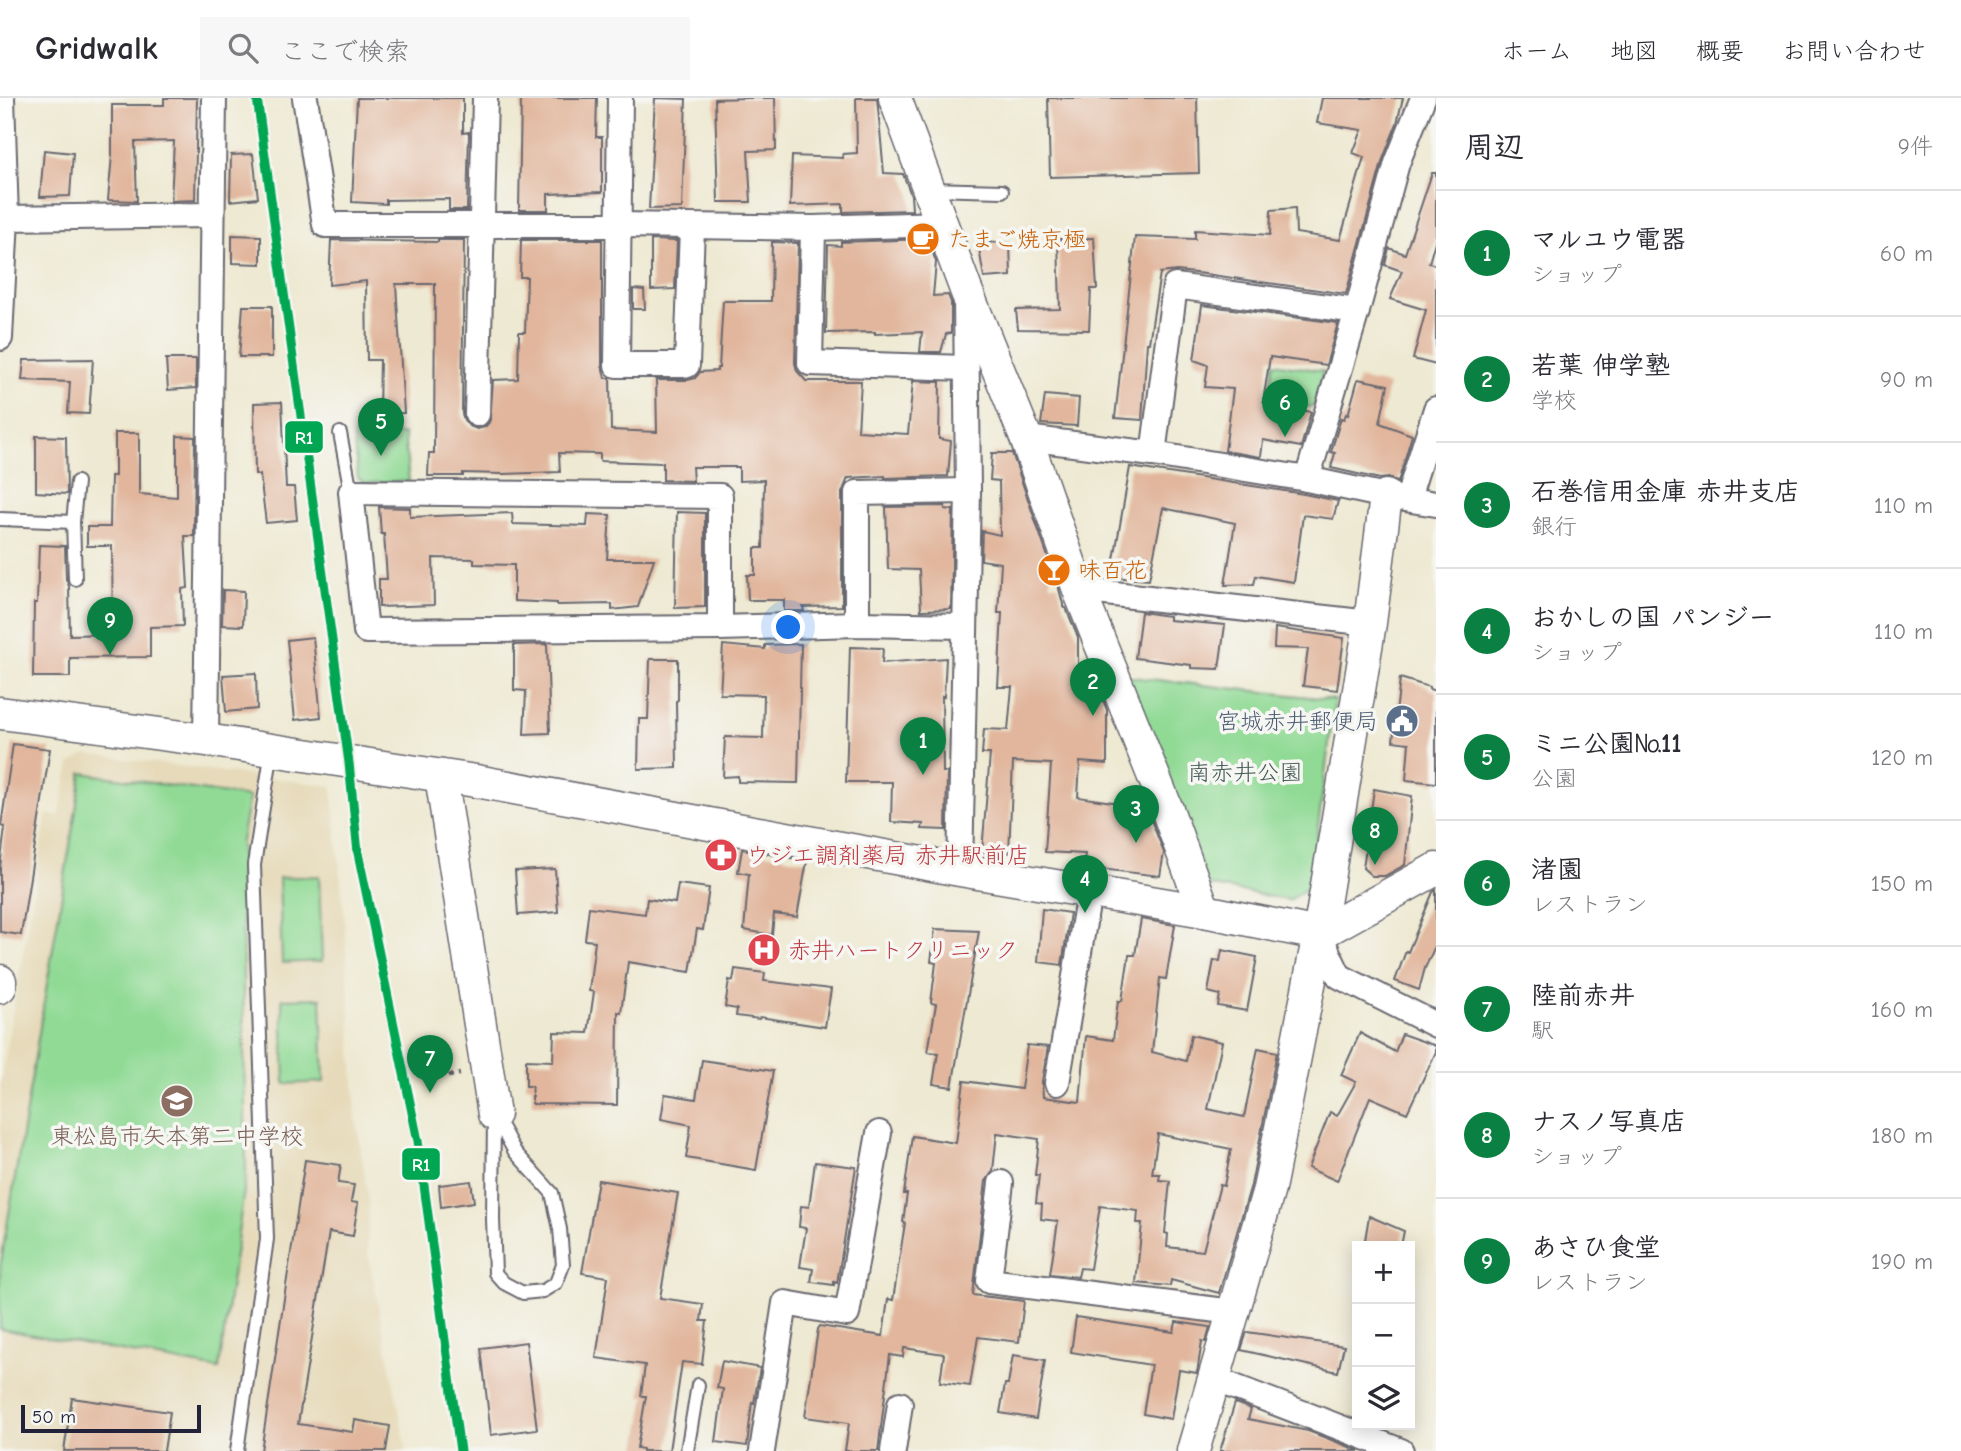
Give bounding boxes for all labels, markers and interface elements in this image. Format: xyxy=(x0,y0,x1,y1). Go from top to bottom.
search box xyxy=(200,17,690,80)
text: Gridwalk xyxy=(35,29,158,67)
icon: search xyxy=(224,29,262,67)
text: ここで検索 xyxy=(280,37,410,67)
text: ホーム xyxy=(1501,37,1572,65)
text: 地図 xyxy=(1610,37,1658,65)
text: 概要 xyxy=(1696,37,1744,65)
text: お問い合わせ xyxy=(1782,37,1926,65)
text: 周辺 xyxy=(1464,130,1524,165)
text: 9件 xyxy=(1898,133,1933,160)
cafe icon: たまご焼京極 xyxy=(904,220,942,258)
text: マルユウ電器 xyxy=(1531,225,1686,255)
place label: たまご焼京極 xyxy=(948,226,1086,253)
text: 1 xyxy=(1482,240,1492,267)
text: 60 m xyxy=(1880,240,1933,267)
text: ショップ xyxy=(1531,261,1622,288)
text: 若葉 伸学塾 xyxy=(1531,351,1670,381)
text: 2 xyxy=(1481,366,1493,393)
text: 90 m xyxy=(1880,366,1933,393)
pin: 6 xyxy=(1262,379,1308,437)
text: 学校 xyxy=(1531,387,1577,414)
pin: 5 xyxy=(358,398,404,456)
line badge: R1 xyxy=(284,420,324,454)
text: R1 xyxy=(295,427,313,449)
text: 石巻信用金庫 赤井支店 xyxy=(1531,477,1800,507)
text: 3 xyxy=(1481,492,1493,519)
text: 110 m xyxy=(1874,492,1933,519)
text: 銀行 xyxy=(1531,513,1577,540)
bar icon: 味百花 xyxy=(1035,551,1073,589)
place label: 味百花 xyxy=(1078,557,1147,584)
pin: 9 xyxy=(87,597,133,655)
text: おかしの国 パンジー xyxy=(1531,603,1774,633)
your location xyxy=(771,610,805,644)
text: 4 xyxy=(1482,618,1492,645)
text: 110 m xyxy=(1874,618,1933,645)
text: ショップ xyxy=(1531,639,1622,666)
pin: 2 xyxy=(1070,658,1116,716)
public building icon: 宮城赤井郵便局 xyxy=(1383,702,1421,740)
place label: 宮城赤井郵便局 xyxy=(1217,708,1378,735)
pin: 1 xyxy=(900,717,946,775)
text: ミニ公園№11 xyxy=(1531,729,1681,759)
text: 5 xyxy=(1481,744,1493,771)
text: 120 m xyxy=(1871,744,1933,771)
park label: 南赤井公園 xyxy=(1188,759,1303,786)
text: 公園 xyxy=(1531,765,1577,792)
pin: 3 xyxy=(1113,785,1159,843)
pin: 8 xyxy=(1352,807,1398,865)
pharmacy icon: ウジエ調剤薬局 赤井駅前店 xyxy=(702,836,740,874)
place label: ウジエ調剤薬局 赤井駅前店 xyxy=(746,842,1030,869)
pin: 4 xyxy=(1062,855,1108,913)
text: 渚園 xyxy=(1531,855,1583,885)
text: 6 xyxy=(1481,870,1493,897)
text: 150 m xyxy=(1871,870,1933,897)
text: レストラン xyxy=(1531,891,1648,918)
hospital icon: 赤井ハートクリニック xyxy=(745,931,783,969)
place label: 赤井ハートクリニック xyxy=(788,937,1018,964)
text: 陸前赤井 xyxy=(1531,981,1635,1011)
text: 7 xyxy=(1482,996,1492,1023)
text: 160 m xyxy=(1871,996,1933,1023)
text: 駅 xyxy=(1531,1017,1554,1044)
pin: 7 xyxy=(407,1035,453,1093)
school or university icon: 東松島市矢本第二中学校 xyxy=(158,1082,196,1120)
text: ナスノ写真店 xyxy=(1531,1107,1686,1137)
text: 8 xyxy=(1481,1122,1493,1149)
text: 180 m xyxy=(1871,1122,1933,1149)
place label: 東松島市矢本第二中学校 xyxy=(51,1123,304,1150)
text: ショップ xyxy=(1531,1143,1622,1170)
line badge: R1 xyxy=(401,1147,441,1181)
text: R1 xyxy=(412,1154,430,1176)
text: あさひ食堂 xyxy=(1531,1233,1660,1263)
map controls xyxy=(1352,1241,1415,1430)
button: + xyxy=(1352,1241,1415,1304)
text: 9 xyxy=(1481,1248,1493,1275)
text: 190 m xyxy=(1871,1248,1933,1275)
text: レストラン xyxy=(1531,1269,1648,1296)
button: − xyxy=(1352,1304,1415,1367)
button: layers xyxy=(1352,1367,1415,1430)
scale bar xyxy=(21,1402,201,1434)
text: 50 m xyxy=(32,1406,76,1428)

